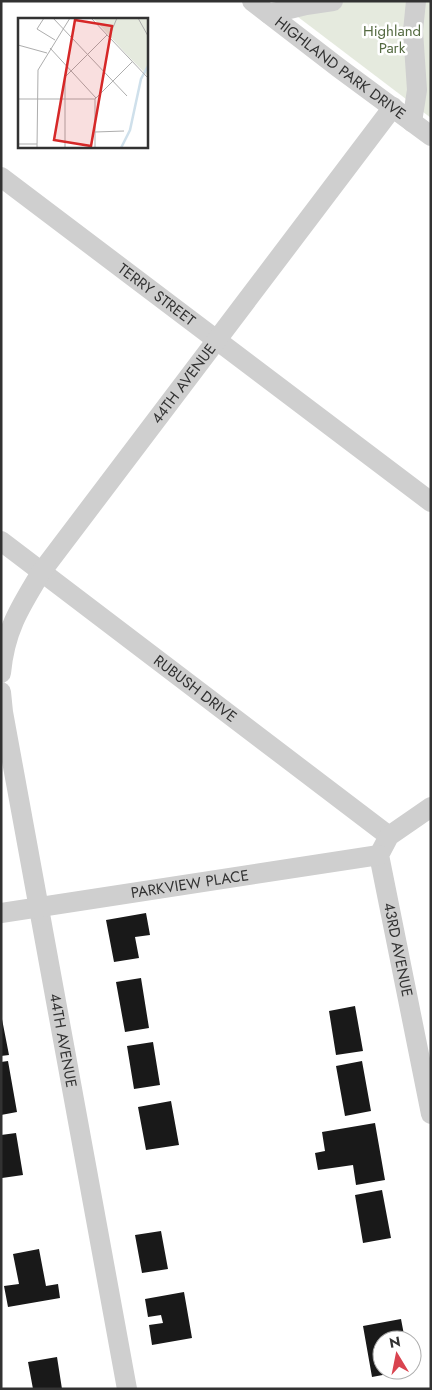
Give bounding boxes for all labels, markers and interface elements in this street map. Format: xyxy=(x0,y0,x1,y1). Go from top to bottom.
street label: HIGHLAND PARK DRIVE xyxy=(270,11,411,125)
inset map xyxy=(18,18,148,148)
park label: Highland Park xyxy=(363,20,421,59)
street label: TERRY STREET xyxy=(113,258,200,331)
street label: 44TH AVENUE xyxy=(146,339,221,428)
street label: RUBUSH DRIVE xyxy=(149,650,242,728)
street label: PARKVIEW PLACE xyxy=(129,864,250,904)
street label: 43RD AVENUE xyxy=(378,900,418,999)
street label: 44TH AVENUE xyxy=(44,991,83,1089)
north arrow xyxy=(372,1330,422,1380)
text: N xyxy=(388,1331,402,1353)

